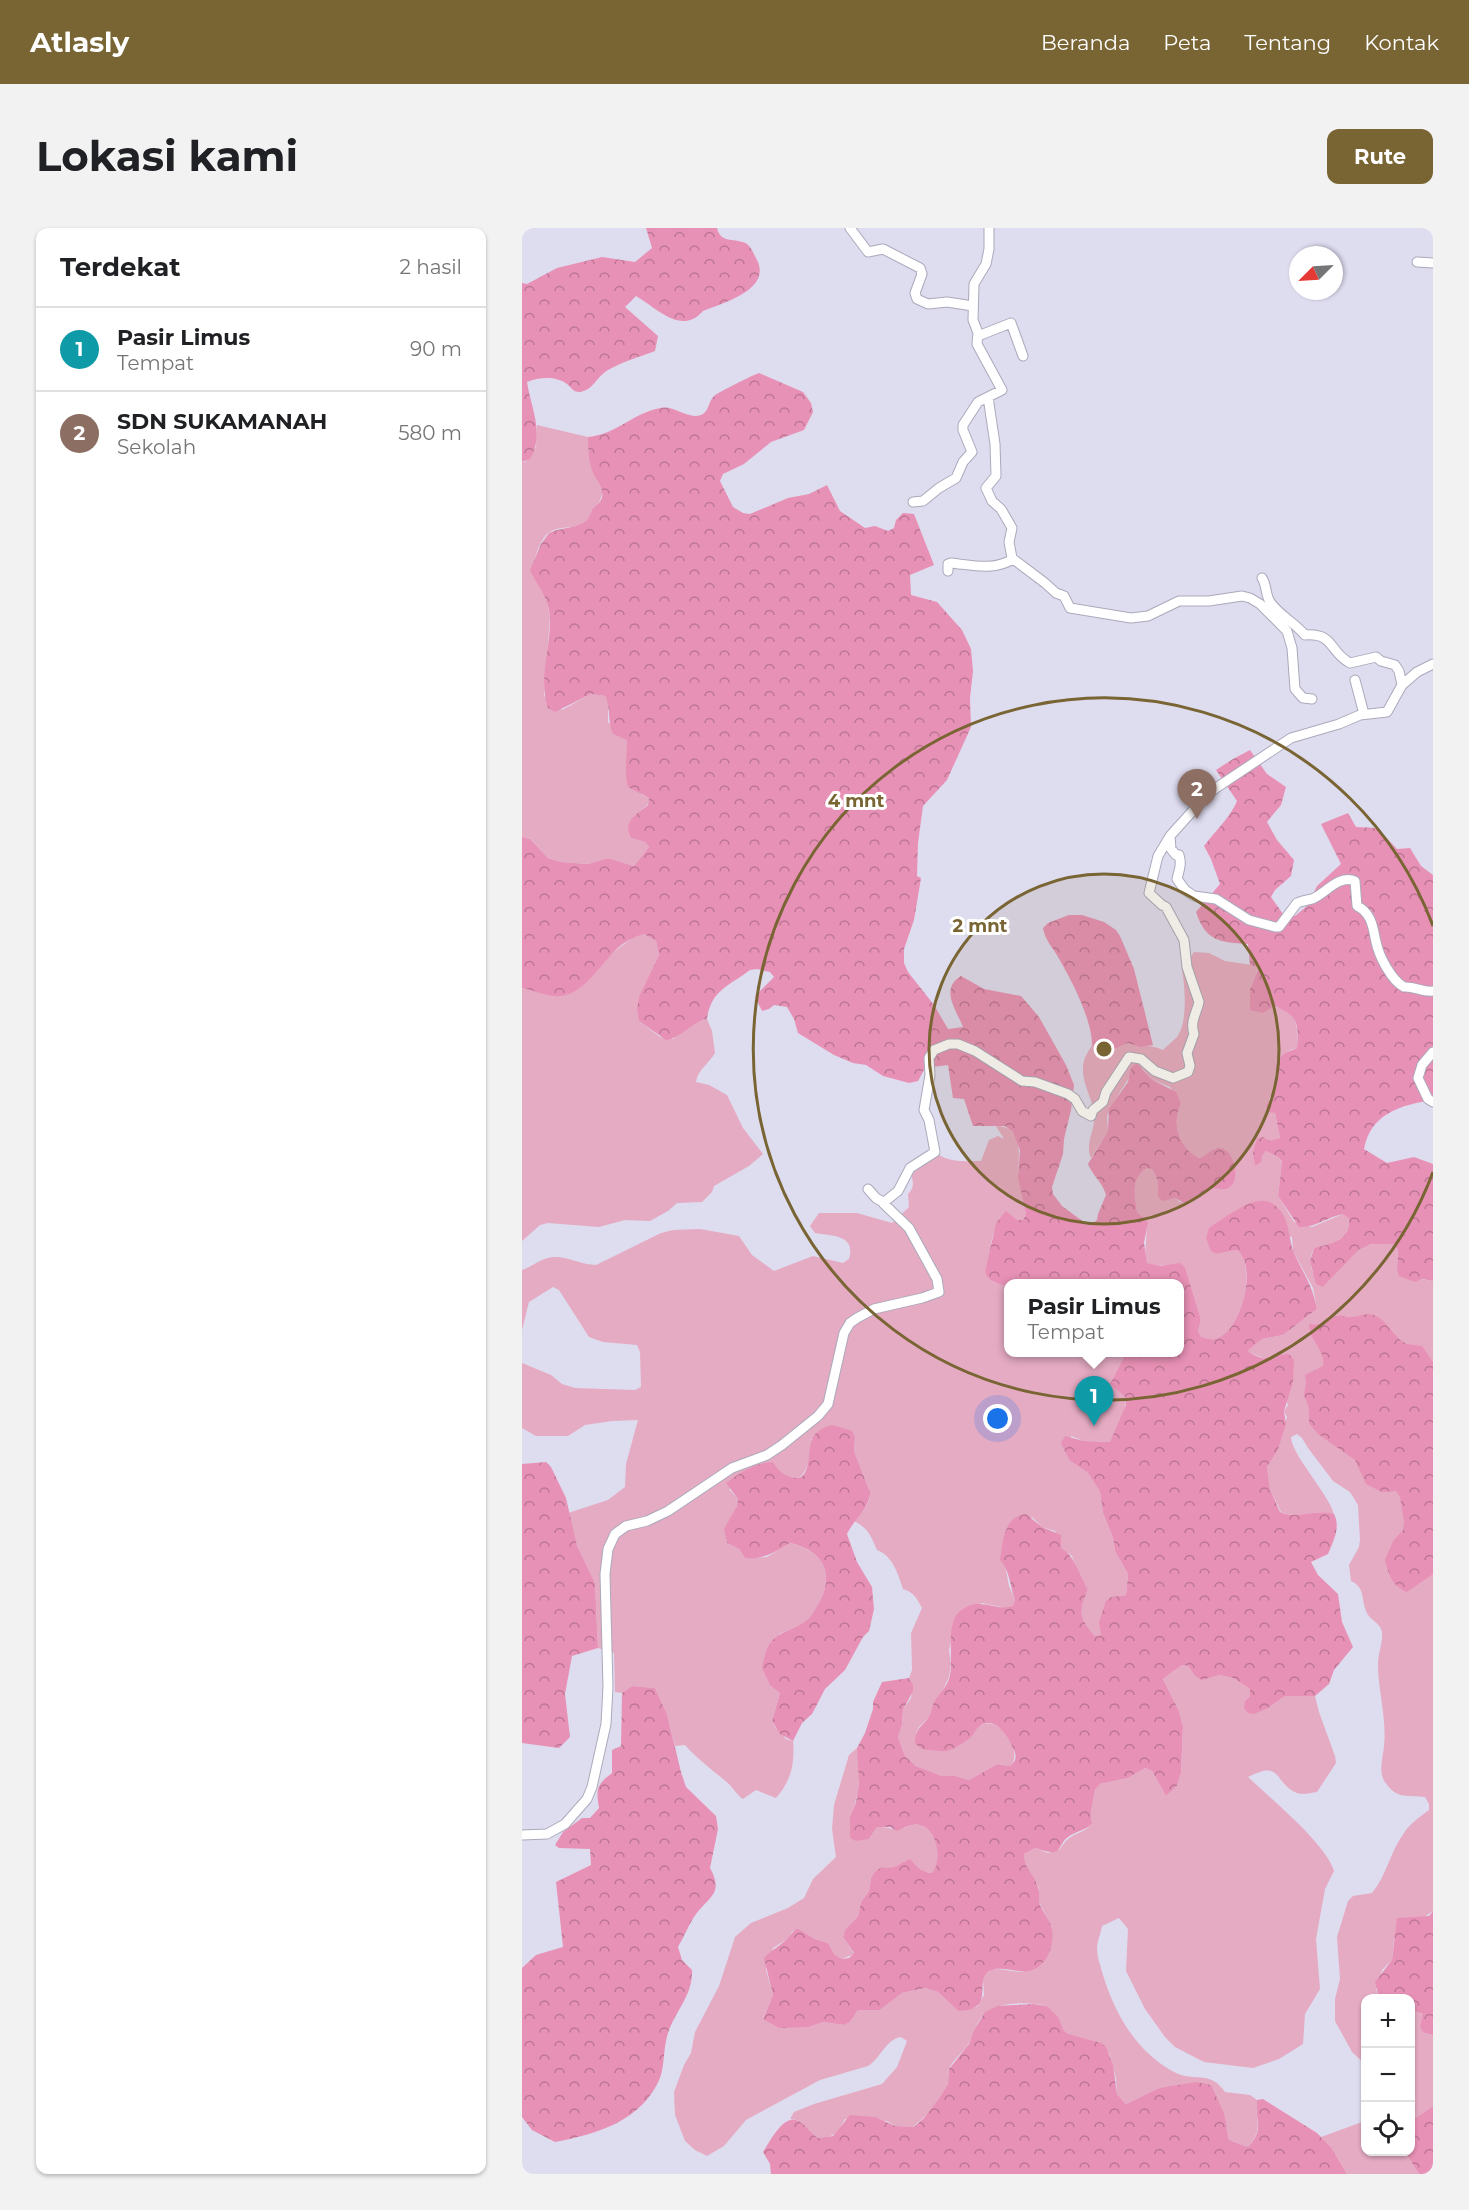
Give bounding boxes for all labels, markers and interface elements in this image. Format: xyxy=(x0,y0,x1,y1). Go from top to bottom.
text: Atlasly xyxy=(30,25,129,59)
text: Beranda xyxy=(1041,30,1130,55)
text: Peta xyxy=(1163,30,1211,55)
text: Tentang xyxy=(1244,30,1331,55)
text: Kontak xyxy=(1364,30,1439,55)
button: Rute xyxy=(1327,129,1433,184)
text: Lokasi kami xyxy=(36,130,298,182)
north arrow xyxy=(1289,246,1343,300)
text: Terdekat xyxy=(60,251,181,283)
text: 2 hasil xyxy=(400,255,462,279)
text: Pasir Limus xyxy=(117,324,250,351)
text: 1 xyxy=(76,337,83,361)
text: 90 m xyxy=(410,337,462,361)
text: Tempat xyxy=(117,351,194,375)
text: SDN SUKAMANAH xyxy=(117,408,327,435)
text: 2 xyxy=(74,421,85,445)
text: 580 m xyxy=(398,421,462,445)
text: Sekolah xyxy=(117,435,196,459)
pin: 2 xyxy=(1178,770,1216,819)
text: 4 mnt xyxy=(828,790,884,812)
text: 2 mnt xyxy=(953,915,1008,937)
centre of rings xyxy=(1094,1039,1114,1059)
popup xyxy=(1004,1279,1184,1357)
text: Pasir Limus xyxy=(1027,1293,1161,1320)
text: Tempat xyxy=(1027,1320,1105,1344)
pin: 1 xyxy=(1074,1376,1114,1426)
your location xyxy=(983,1404,1012,1433)
map controls xyxy=(1361,1994,1415,2156)
button: + xyxy=(1361,1994,1415,2048)
button: − xyxy=(1361,2048,1415,2102)
button: locate xyxy=(1361,2102,1415,2156)

